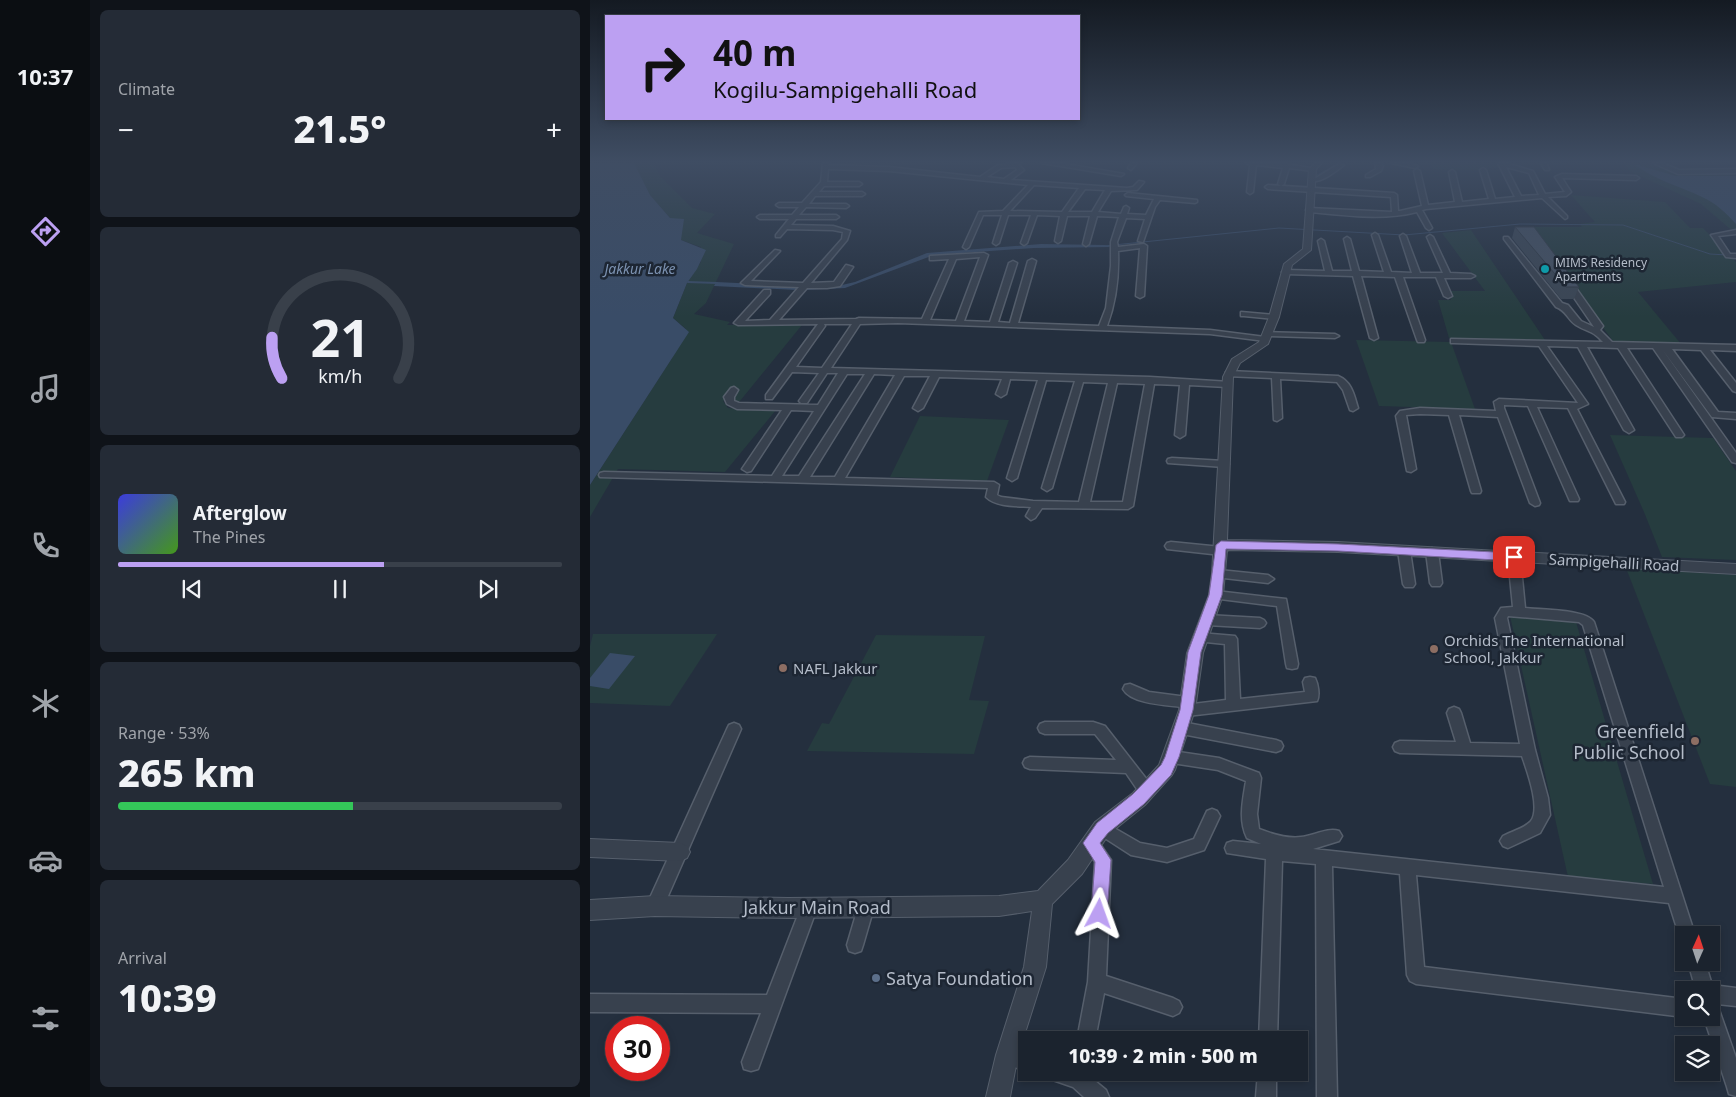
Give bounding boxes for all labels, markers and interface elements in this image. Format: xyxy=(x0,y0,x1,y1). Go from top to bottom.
text: 40 m xyxy=(713,29,796,76)
icon: right xyxy=(630,35,695,100)
text: 10:37 xyxy=(17,61,73,91)
text: Kogilu-Sampigehalli Road xyxy=(713,74,977,104)
text: Climate xyxy=(118,78,175,100)
text: 21.5° xyxy=(294,102,386,154)
text: − xyxy=(118,110,134,148)
text: + xyxy=(546,110,562,148)
icon: directions xyxy=(28,214,63,249)
place label: MIMS Residency Apartments xyxy=(1555,254,1648,285)
water label: Jakkur Lake xyxy=(601,259,676,278)
marker: MIMS Residency Apartments xyxy=(1539,263,1551,275)
text: 21 xyxy=(310,301,370,372)
text: km/h xyxy=(318,364,362,388)
icon: music xyxy=(28,371,63,406)
text: Afterglow xyxy=(193,500,287,526)
text: The Pines xyxy=(193,526,265,548)
icon: phone xyxy=(28,528,63,563)
pin xyxy=(1493,536,1535,578)
icon: arrive xyxy=(1500,543,1528,571)
street label: Sampigehalli Road xyxy=(1548,549,1680,575)
icon: previous xyxy=(178,575,206,603)
icon: pause xyxy=(326,575,354,603)
icon: next xyxy=(474,575,502,603)
place label: Orchids The International School, Jakkur xyxy=(1444,630,1624,667)
marker: Orchids The International School, Jakkur xyxy=(1428,643,1440,655)
place label: NAFL Jakkur xyxy=(793,658,878,678)
marker: NAFL Jakkur xyxy=(777,662,789,674)
icon: climate xyxy=(28,686,63,721)
place label: Greenfield Public School xyxy=(1573,719,1685,764)
text: Range · 53% xyxy=(118,722,210,744)
marker: Greenfield Public School xyxy=(1689,735,1701,747)
text: 265 km xyxy=(118,746,256,798)
icon: car xyxy=(28,843,63,878)
position arrow xyxy=(1072,887,1124,939)
street label: Jakkur Main Road xyxy=(741,895,891,919)
north arrow xyxy=(1675,926,1720,971)
map controls xyxy=(1675,926,1720,1081)
text: Arrival xyxy=(118,947,167,969)
place label: Satya Foundation xyxy=(886,966,1033,990)
text: 10:39 xyxy=(118,971,217,1023)
marker: Satya Foundation xyxy=(870,972,882,984)
button: search xyxy=(1675,981,1720,1026)
icon: filters xyxy=(28,1001,63,1036)
speed limit sign: 30 xyxy=(605,1016,670,1081)
button: layers xyxy=(1675,1036,1720,1081)
text: 10:39 · 2 min · 500 m xyxy=(1068,1043,1258,1069)

